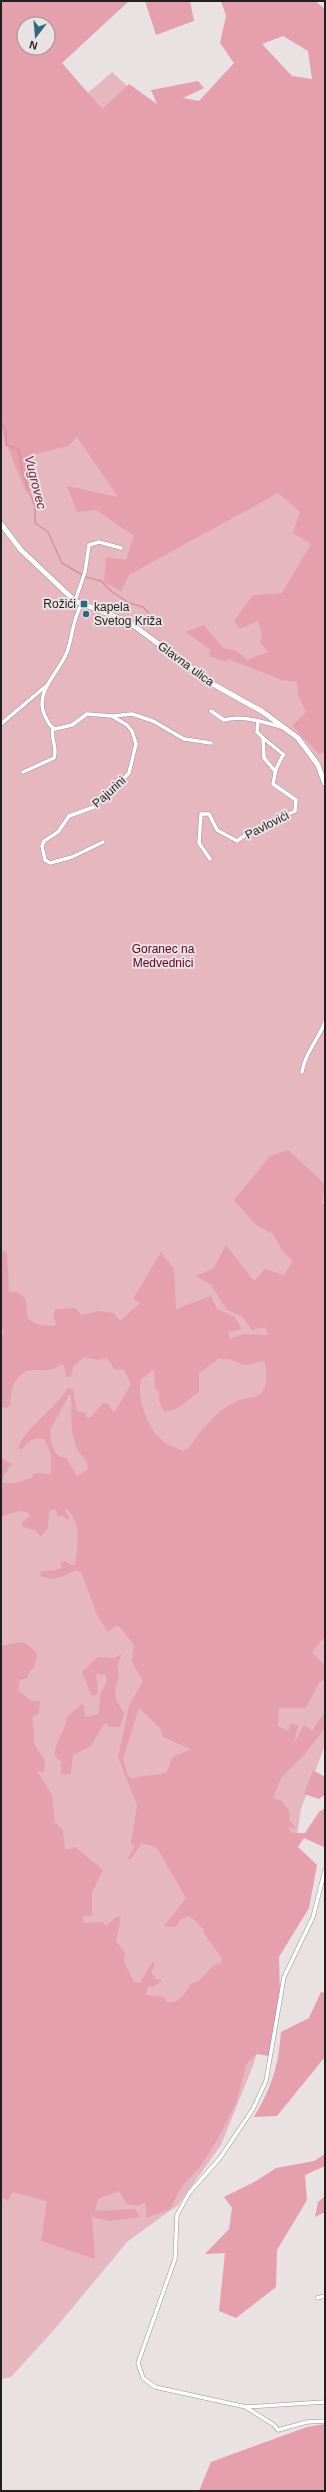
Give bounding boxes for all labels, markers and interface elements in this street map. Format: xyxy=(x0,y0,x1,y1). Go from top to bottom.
north arrow xyxy=(16,16,56,56)
text: N xyxy=(28,39,39,52)
water label: Vugrovec xyxy=(22,454,50,511)
place label: Rožići xyxy=(43,597,76,611)
marker: Rožići xyxy=(79,599,89,609)
place label: kapela Svetog Križa xyxy=(94,600,162,628)
marker: kapela Svetog Križa xyxy=(81,609,91,619)
street label: Glavna ulica xyxy=(155,639,217,689)
street label: Pajurini xyxy=(89,773,129,811)
street label: Pavlovići xyxy=(243,808,291,842)
park label: Goranec na Medvednici xyxy=(132,942,195,970)

